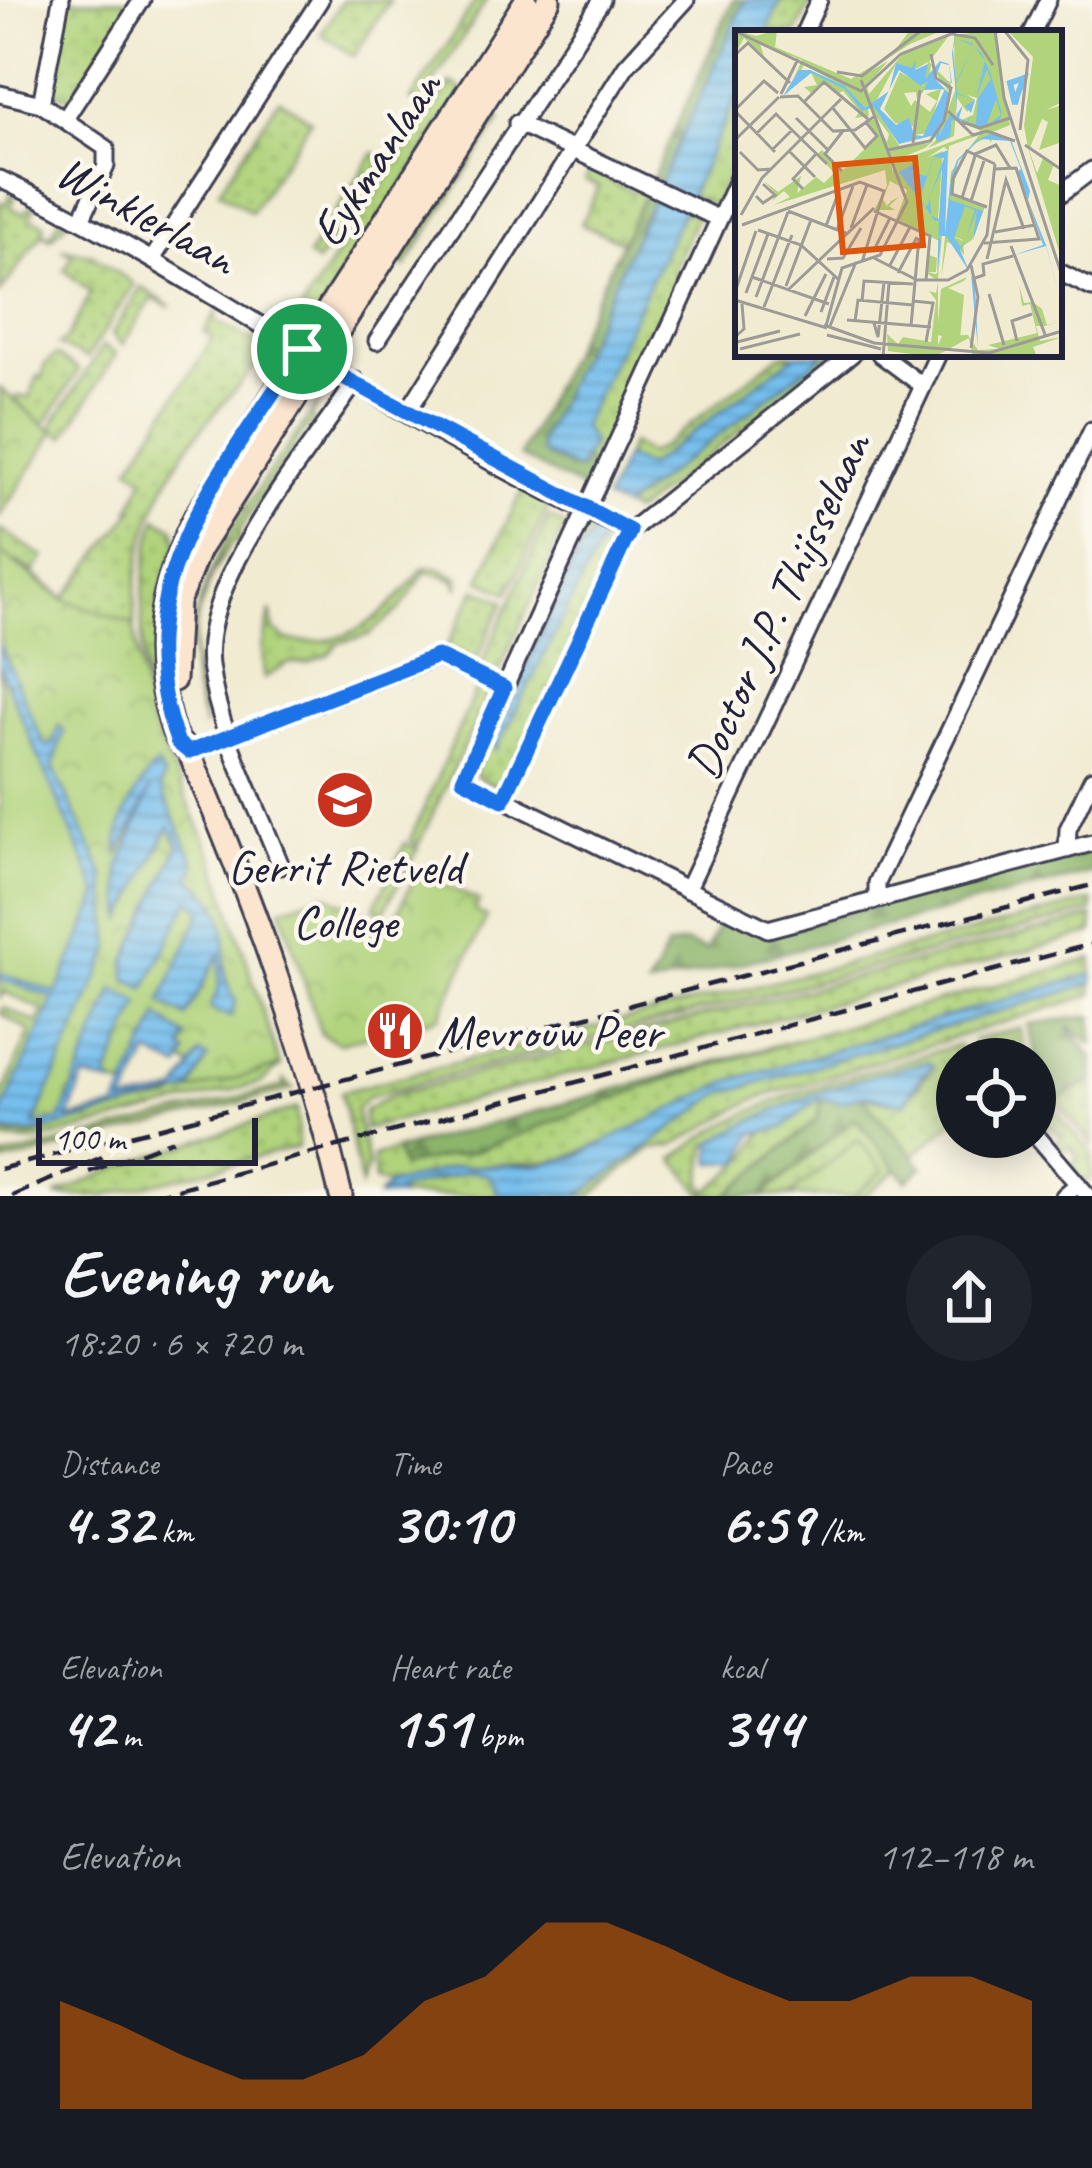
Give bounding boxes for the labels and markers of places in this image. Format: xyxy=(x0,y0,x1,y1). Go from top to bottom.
pin xyxy=(251,298,353,400)
school or university icon: Gerrit Rietveld College xyxy=(314,769,376,831)
place label: Gerrit Rietveld College xyxy=(228,837,469,952)
restaurant icon: Mevrouw Peer xyxy=(364,1000,426,1062)
place label: Mevrouw Peer xyxy=(437,1002,666,1062)

